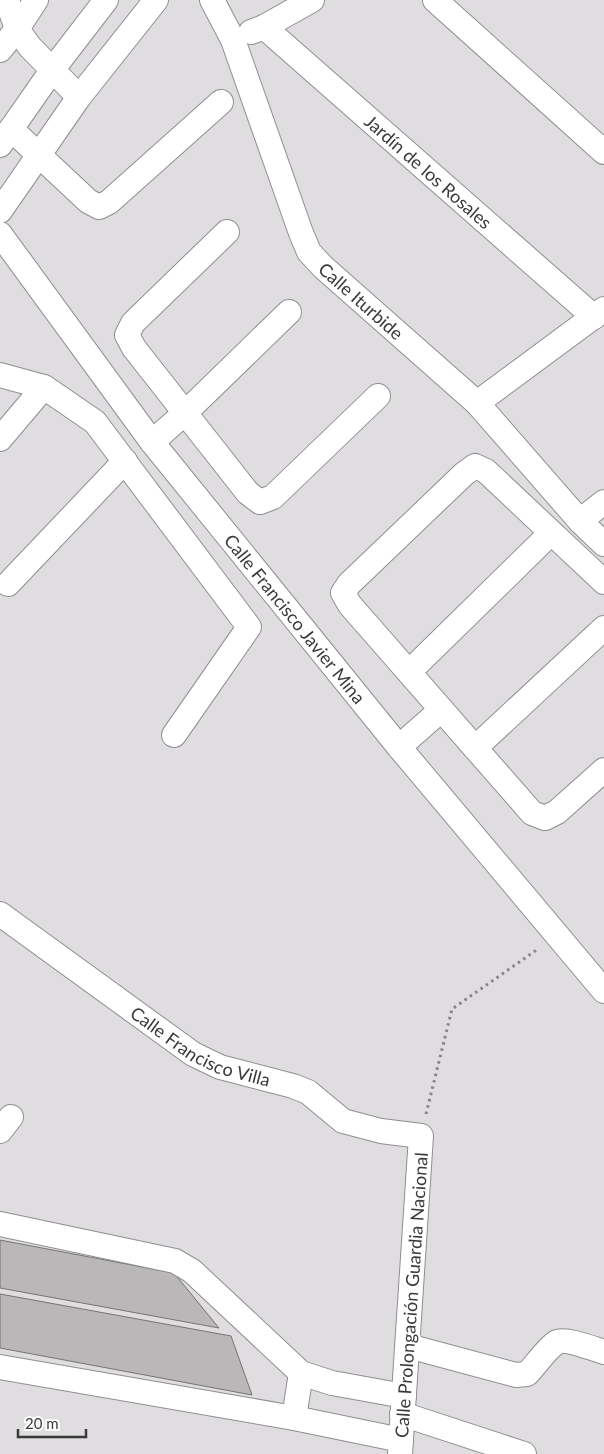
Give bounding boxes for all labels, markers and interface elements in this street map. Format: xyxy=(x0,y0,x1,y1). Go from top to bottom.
street label: Jardín de los Rosales xyxy=(360,110,497,233)
street label: Calle Iturbide xyxy=(314,258,408,344)
street label: Calle Francisco Javier Mina xyxy=(220,529,370,708)
street label: Calle Francisco Villa xyxy=(126,1001,273,1091)
street label: Calle Prolongación Guardia Nacional xyxy=(390,1152,432,1438)
scale bar xyxy=(18,1406,85,1438)
text: 20 m xyxy=(25,1414,59,1432)

